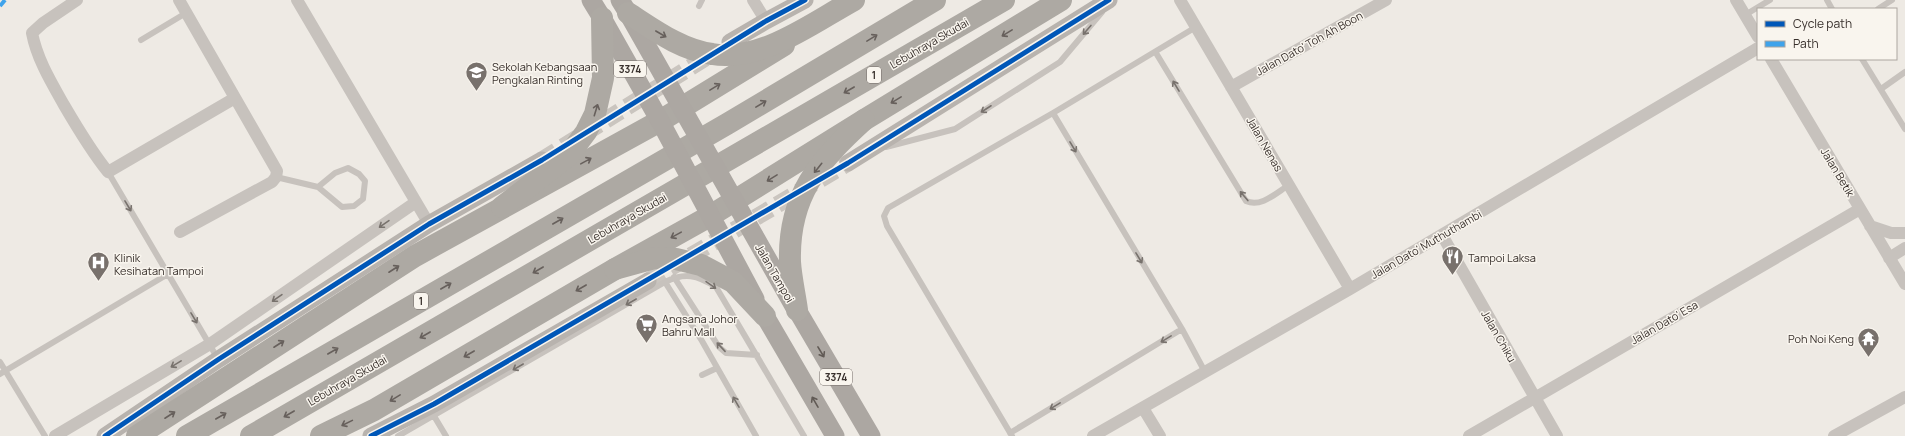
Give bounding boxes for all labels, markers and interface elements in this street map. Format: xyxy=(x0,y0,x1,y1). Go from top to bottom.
street label: Jalan Dato' Toh Ah Boon xyxy=(1253,7,1365,79)
legend xyxy=(1757,8,1897,60)
street label: Lebuhraya Skudai xyxy=(887,14,971,72)
text: Cycle path xyxy=(1793,15,1852,32)
one-way arrow xyxy=(1083,24,1092,35)
one-way arrow xyxy=(1002,29,1013,37)
one-way arrow xyxy=(655,30,667,38)
one-way arrow xyxy=(866,33,878,41)
text: Path xyxy=(1793,35,1819,52)
school or university icon: Sekolah Kebangsaan Pengkalan Rinting xyxy=(463,59,489,92)
place label: Sekolah Kebangsaan Pengkalan Rinting xyxy=(492,59,597,87)
road number: 3374 xyxy=(614,61,646,77)
road number: 1 xyxy=(867,67,881,83)
one-way arrow xyxy=(1172,81,1180,92)
one-way arrow xyxy=(709,83,721,91)
one-way arrow xyxy=(843,86,855,94)
one-way arrow xyxy=(890,97,902,105)
one-way arrow xyxy=(755,100,767,108)
one-way arrow xyxy=(593,104,600,117)
one-way arrow xyxy=(981,105,992,113)
street label: Jalan Nenas xyxy=(1243,114,1287,174)
one-way arrow xyxy=(1069,141,1077,152)
street label: Jalan Betik xyxy=(1818,145,1859,200)
one-way arrow xyxy=(580,157,592,164)
one-way arrow xyxy=(814,163,822,174)
one-way arrow xyxy=(766,174,778,182)
street label: Lebuhraya Skudai xyxy=(585,189,669,247)
one-way arrow xyxy=(1239,191,1248,202)
one-way arrow xyxy=(125,200,133,212)
street label: Jalan Dato' Muthuthambi xyxy=(1368,206,1484,282)
one-way arrow xyxy=(552,217,564,225)
one-way arrow xyxy=(379,220,390,228)
one-way arrow xyxy=(670,231,682,239)
street label: Jalan Tampoi xyxy=(752,241,798,305)
restaurant icon: Tampoi Laksa xyxy=(1440,244,1466,277)
hospital icon: Klinik Kesihatan Tampoi xyxy=(85,250,111,283)
place label: Klinik Kesihatan Tampoi xyxy=(114,250,204,278)
place label: Tampoi Laksa xyxy=(1468,250,1536,265)
one-way arrow xyxy=(1136,252,1144,264)
one-way arrow xyxy=(388,265,399,273)
one-way arrow xyxy=(532,266,544,274)
one-way arrow xyxy=(705,281,716,289)
one-way arrow xyxy=(440,282,452,290)
one-way arrow xyxy=(575,285,587,293)
road number: 1 xyxy=(414,293,428,309)
one-way arrow xyxy=(272,294,283,302)
street label: Jalan Dato' Esa xyxy=(1628,297,1700,347)
one-way arrow xyxy=(625,298,637,306)
street label: Jalan Chiku xyxy=(1478,307,1520,365)
supermarket icon: Angsana Johor Bahru Mall xyxy=(634,311,660,344)
place label: Angsana Johor Bahru Mall xyxy=(662,311,737,339)
one-way arrow xyxy=(191,312,199,324)
temple icon: Poh Noi Keng xyxy=(1856,325,1882,358)
one-way arrow xyxy=(420,331,432,339)
place label: Poh Noi Keng xyxy=(1788,331,1854,346)
one-way arrow xyxy=(1160,335,1172,343)
one-way arrow xyxy=(273,340,284,348)
one-way arrow xyxy=(716,342,725,352)
one-way arrow xyxy=(818,346,826,358)
one-way arrow xyxy=(327,347,339,355)
street label: Lebuhraya Skudai xyxy=(305,351,389,409)
one-way arrow xyxy=(463,351,475,359)
one-way arrow xyxy=(170,361,182,369)
one-way arrow xyxy=(512,363,524,371)
road number: 3374 xyxy=(820,369,852,385)
one-way arrow xyxy=(389,394,401,402)
one-way arrow xyxy=(732,396,740,408)
one-way arrow xyxy=(811,396,819,408)
one-way arrow xyxy=(1050,402,1061,410)
one-way arrow xyxy=(164,411,175,419)
one-way arrow xyxy=(283,411,295,419)
one-way arrow xyxy=(215,412,227,420)
one-way arrow xyxy=(342,420,354,427)

